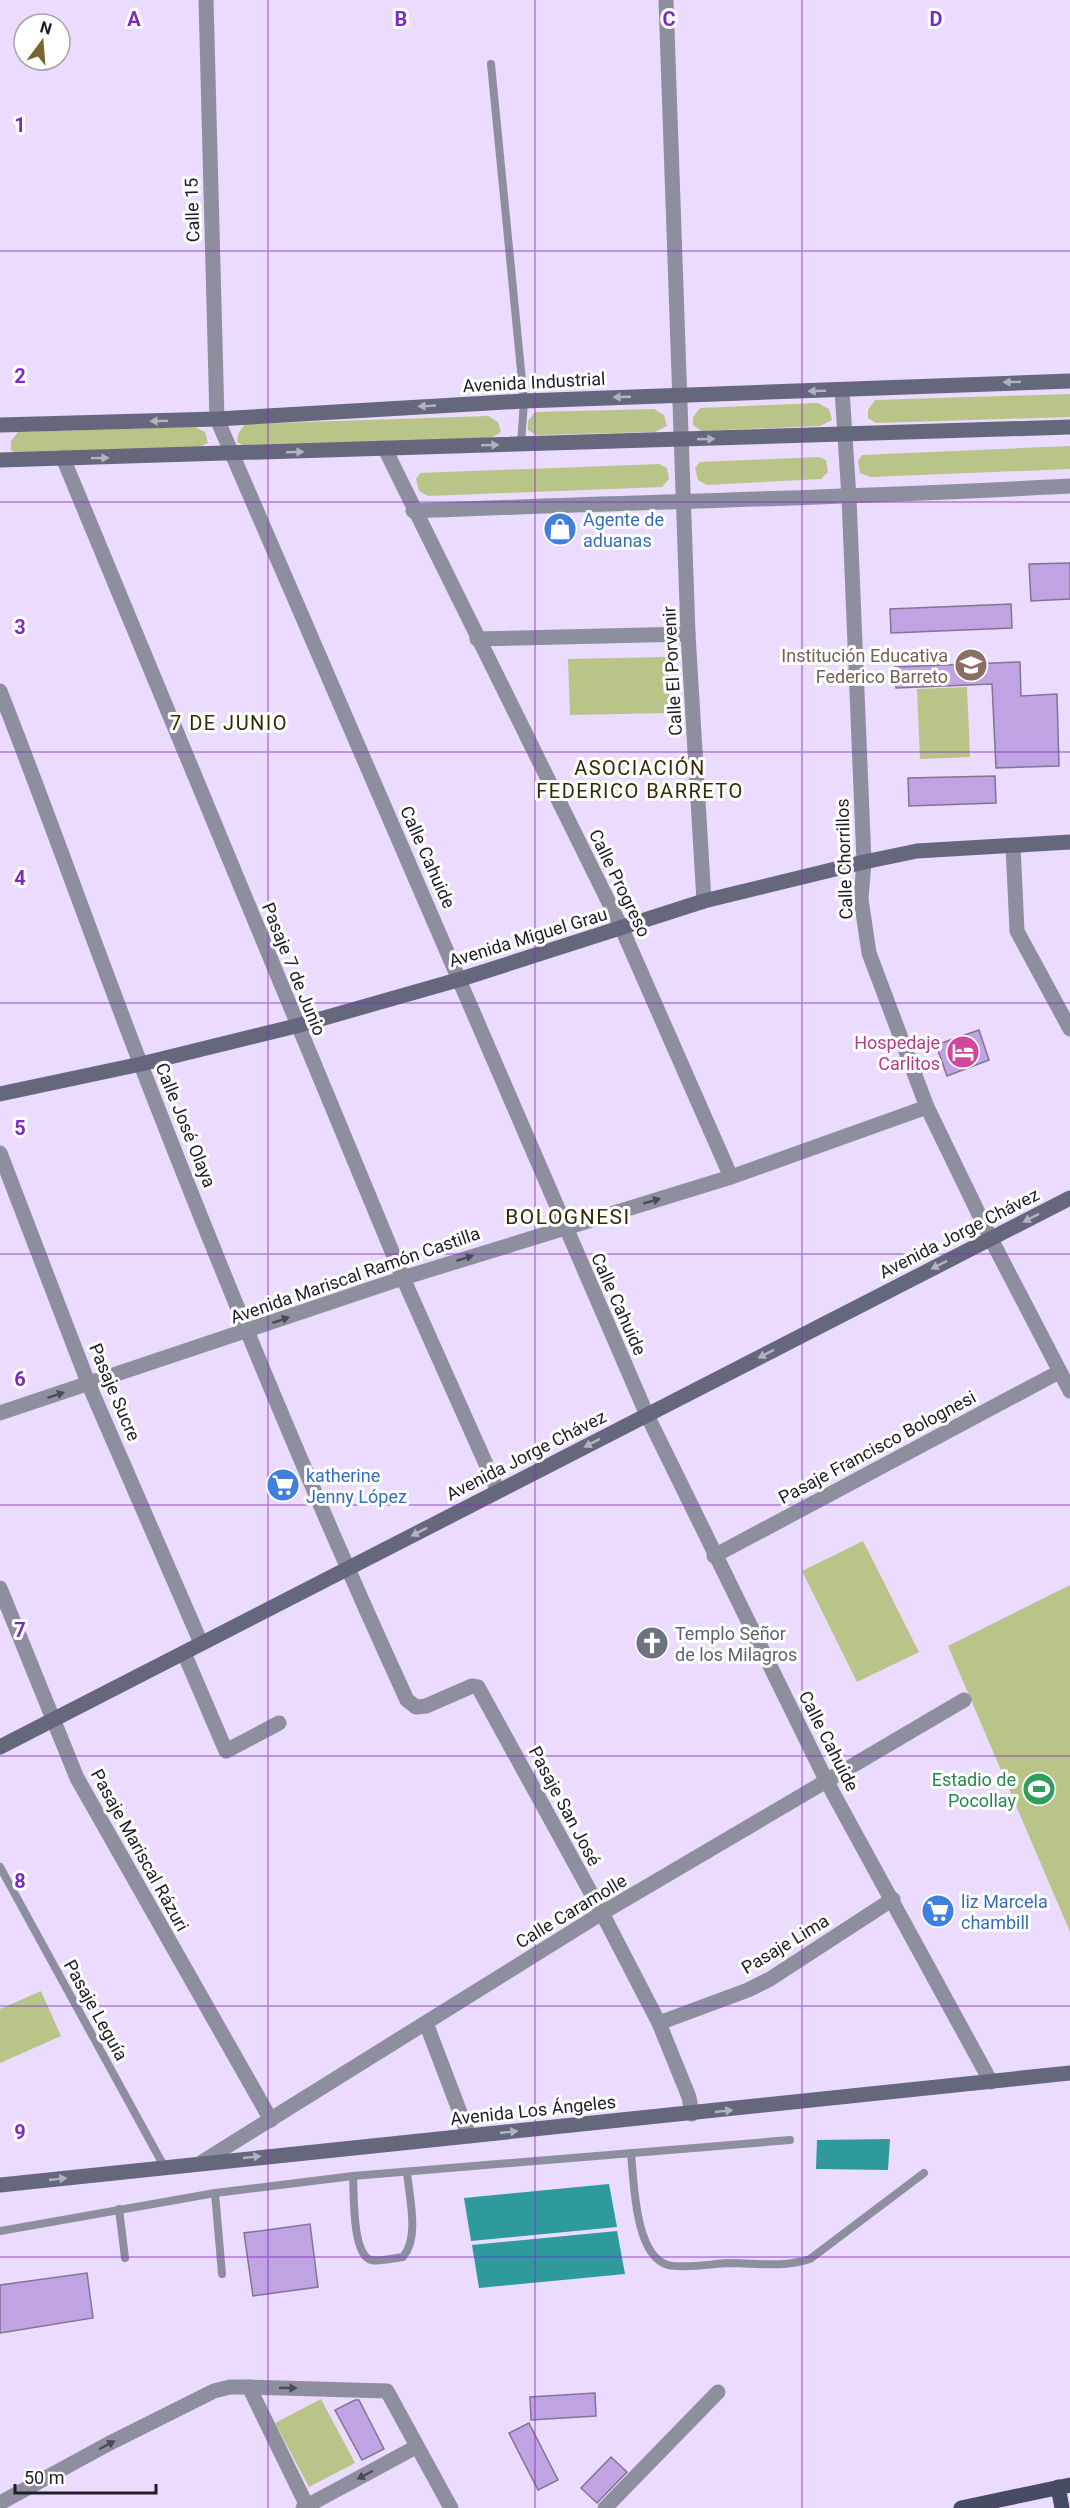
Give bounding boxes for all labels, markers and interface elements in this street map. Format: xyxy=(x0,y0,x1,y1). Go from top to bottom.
text: A xyxy=(127,7,141,31)
text: B xyxy=(395,7,407,31)
text: C xyxy=(662,7,676,31)
text: D xyxy=(930,7,943,31)
north arrow xyxy=(12,12,72,72)
text: N xyxy=(38,17,54,39)
text: 1 xyxy=(14,113,26,137)
street label: Calle 15 xyxy=(180,177,204,243)
text: 2 xyxy=(14,364,26,388)
street label: Avenida Industrial xyxy=(462,368,606,396)
one-way arrow xyxy=(1002,377,1021,387)
one-way arrow xyxy=(807,386,826,395)
one-way arrow xyxy=(612,392,631,402)
one-way arrow xyxy=(418,402,437,411)
one-way arrow xyxy=(149,416,168,425)
one-way arrow xyxy=(697,434,716,444)
one-way arrow xyxy=(481,441,500,450)
one-way arrow xyxy=(286,448,305,457)
one-way arrow xyxy=(91,453,110,462)
place label: Agente de aduanas xyxy=(583,509,664,551)
shop icon: Agente de aduanas xyxy=(542,511,578,547)
street label: Calle El Porvenir xyxy=(658,606,686,736)
text: 3 xyxy=(14,615,26,639)
place label: Institución Educativa Federico Barreto xyxy=(781,645,948,687)
school or university icon: Institución Educativa Federico Barreto xyxy=(953,647,989,683)
district label: 7 DE JUNIO xyxy=(170,711,288,735)
district label: ASOCIACIÓN FEDERICO BARRETO xyxy=(536,756,744,803)
street label: Calle Chorrillos xyxy=(831,798,857,920)
street label: Calle Cahuide xyxy=(396,803,460,911)
street label: Calle Progreso xyxy=(585,826,655,940)
text: 4 xyxy=(14,866,26,890)
street label: Pasaje 7 de Junio xyxy=(258,899,330,1039)
street label: Avenida Miguel Grau xyxy=(446,903,610,971)
place label: Hospedaje Carlitos xyxy=(854,1032,940,1074)
hotel icon: Hospedaje Carlitos xyxy=(945,1034,981,1070)
street label: Calle José Olaya xyxy=(151,1060,221,1190)
text: 5 xyxy=(14,1116,26,1140)
street label: Avenida Jorge Chávez xyxy=(875,1183,1043,1282)
one-way arrow xyxy=(643,1196,661,1205)
district label: BOLOGNESI xyxy=(505,1205,631,1229)
one-way arrow xyxy=(1022,1214,1039,1223)
street label: Avenida Mariscal Ramón Castilla xyxy=(228,1222,482,1328)
street label: Calle Cahuide xyxy=(587,1250,651,1358)
one-way arrow xyxy=(456,1253,474,1262)
one-way arrow xyxy=(930,1260,948,1270)
one-way arrow xyxy=(272,1315,290,1325)
street label: Pasaje Sucre xyxy=(85,1340,145,1444)
one-way arrow xyxy=(757,1350,774,1359)
text: 6 xyxy=(14,1367,26,1391)
street label: Pasaje Francisco Bolognesi xyxy=(775,1386,979,1508)
one-way arrow xyxy=(47,1390,65,1400)
street label: Avenida Jorge Chávez xyxy=(442,1405,610,1504)
one-way arrow xyxy=(583,1438,601,1448)
place label: katherine Jenny López xyxy=(306,1465,407,1507)
supermarket icon: katherine Jenny López xyxy=(265,1467,301,1503)
one-way arrow xyxy=(410,1528,427,1537)
text: 7 xyxy=(14,1618,26,1642)
place label: Templo Señor de los Milagros xyxy=(675,1623,797,1665)
church icon: Templo Señor de los Milagros xyxy=(634,1625,670,1661)
street label: Calle Cahuide xyxy=(795,1687,863,1795)
street label: Pasaje San José xyxy=(525,1743,605,1869)
street label: Pasaje Mariscal Rázuri xyxy=(87,1765,193,1935)
place label: Estadio de Pocollay xyxy=(932,1769,1016,1811)
sports icon: Estadio de Pocollay xyxy=(1021,1771,1057,1807)
text: 8 xyxy=(14,1869,26,1893)
street label: Calle Caramolle xyxy=(512,1870,630,1952)
place label: liz Marcela chambill xyxy=(961,1891,1048,1933)
supermarket icon: liz Marcela chambill xyxy=(920,1893,956,1929)
street label: Pasaje Lima xyxy=(738,1910,832,1978)
street label: Pasaje Leguía xyxy=(60,1956,132,2064)
street label: Avenida Los Ángeles xyxy=(449,2091,617,2129)
one-way arrow xyxy=(714,2106,733,2116)
text: 9 xyxy=(14,2120,26,2144)
one-way arrow xyxy=(499,2127,518,2137)
one-way arrow xyxy=(243,2152,262,2162)
one-way arrow xyxy=(49,2174,68,2184)
one-way arrow xyxy=(279,2383,298,2393)
one-way arrow xyxy=(99,2440,116,2450)
scale bar xyxy=(15,2457,156,2495)
text: 50 m xyxy=(24,2467,64,2488)
one-way arrow xyxy=(356,2470,373,2480)

